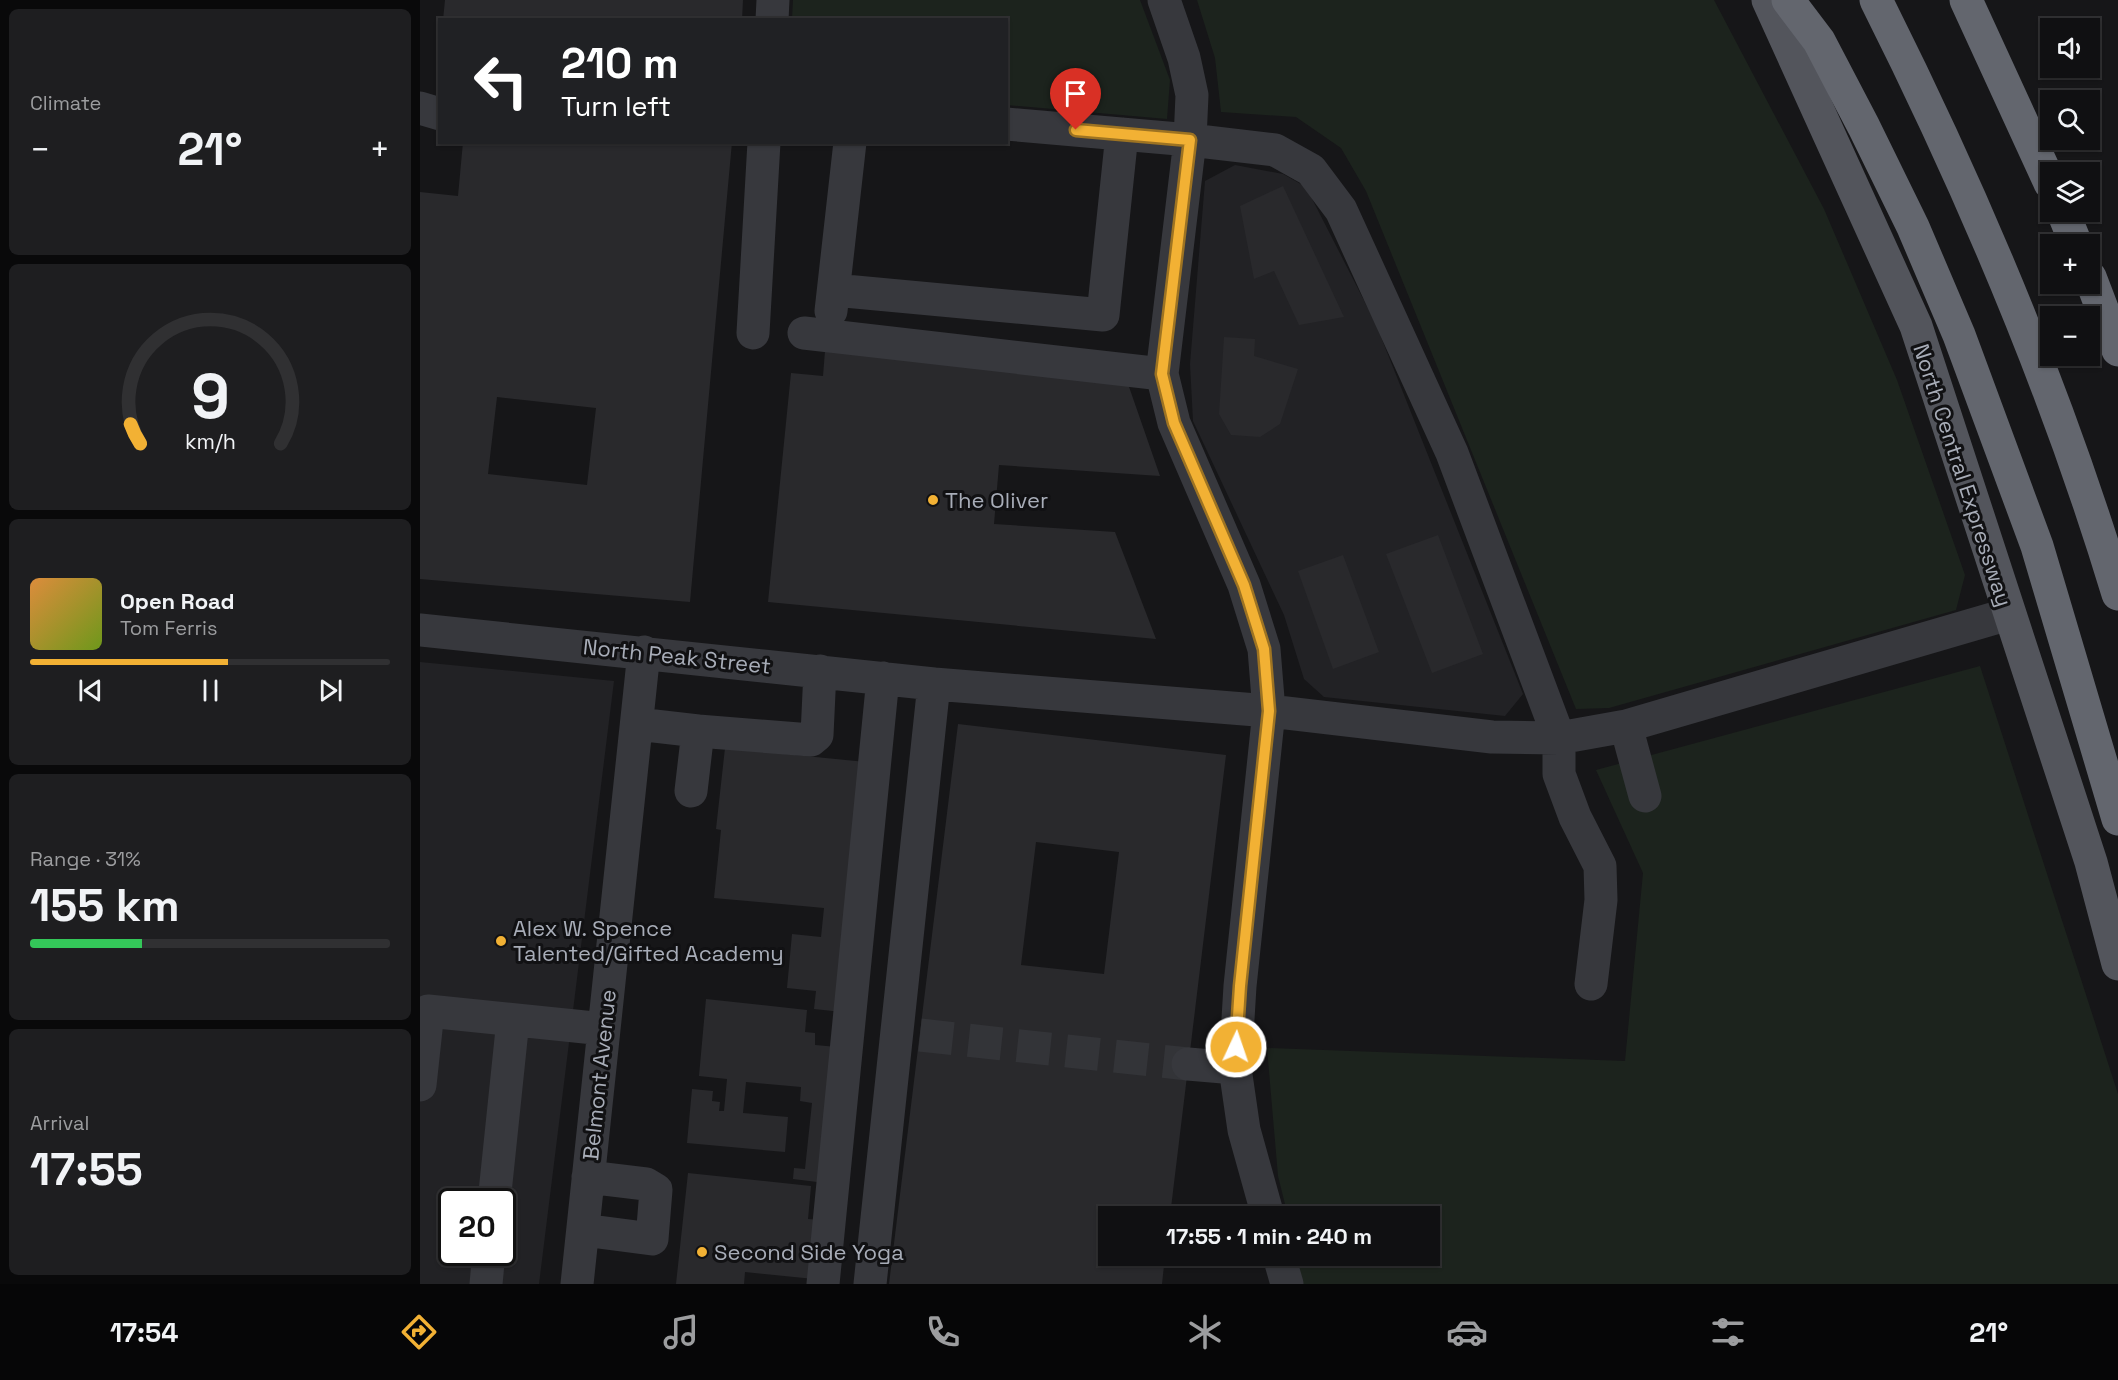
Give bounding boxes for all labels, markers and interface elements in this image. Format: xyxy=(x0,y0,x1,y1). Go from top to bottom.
map controls xyxy=(2040,18,2100,366)
button: sound xyxy=(2040,18,2100,78)
text: 210 m xyxy=(561,37,679,90)
icon: left xyxy=(462,42,540,120)
pin xyxy=(1050,68,1101,130)
icon: arrive xyxy=(1059,77,1092,110)
text: Turn left xyxy=(561,89,671,124)
text: Climate xyxy=(30,90,101,116)
button: search xyxy=(2040,90,2100,150)
text: 21° xyxy=(178,121,242,178)
text: − xyxy=(30,129,50,171)
text: + xyxy=(370,129,390,171)
button: layers xyxy=(2040,162,2100,222)
button: + xyxy=(2040,234,2100,294)
button: − xyxy=(2040,306,2100,366)
street label: North Central Expressway xyxy=(1907,340,2019,610)
text: 9 xyxy=(191,357,229,436)
text: km/h xyxy=(184,428,236,455)
place label: The Oliver xyxy=(945,486,1048,514)
marker: The Oliver xyxy=(926,493,940,507)
text: Open Road xyxy=(120,587,235,615)
text: Tom Ferris xyxy=(120,615,218,641)
street label: North Peak Street xyxy=(582,632,772,680)
icon: previous xyxy=(74,674,107,707)
icon: pause xyxy=(194,674,227,707)
icon: next xyxy=(314,674,347,707)
text: Range · 31% xyxy=(30,846,141,872)
text: 155 km xyxy=(30,877,180,934)
place label: Alex W. Spence Talented/Gifted Academy xyxy=(513,914,784,967)
marker: Alex W. Spence Talented/Gifted Academy xyxy=(494,934,508,948)
street label: Belmont Avenue xyxy=(576,988,622,1162)
position arrow xyxy=(1204,1015,1268,1079)
text: Arrival xyxy=(30,1110,89,1136)
text: 17:55 xyxy=(30,1141,143,1198)
speed limit sign: 20 xyxy=(438,1188,516,1266)
text: 17:55 · 1 min · 240 m xyxy=(1166,1222,1372,1250)
place label: Second Side Yoga xyxy=(714,1238,904,1266)
marker: Second Side Yoga xyxy=(695,1245,709,1259)
icon: directions xyxy=(398,1311,440,1353)
icon: music xyxy=(660,1311,702,1353)
icon: phone xyxy=(922,1311,964,1353)
icon: climate xyxy=(1184,1311,1226,1353)
icon: car xyxy=(1446,1311,1488,1353)
icon: filters xyxy=(1707,1311,1749,1353)
text: 17:54 xyxy=(110,1315,179,1350)
text: 21° xyxy=(1969,1315,2008,1350)

